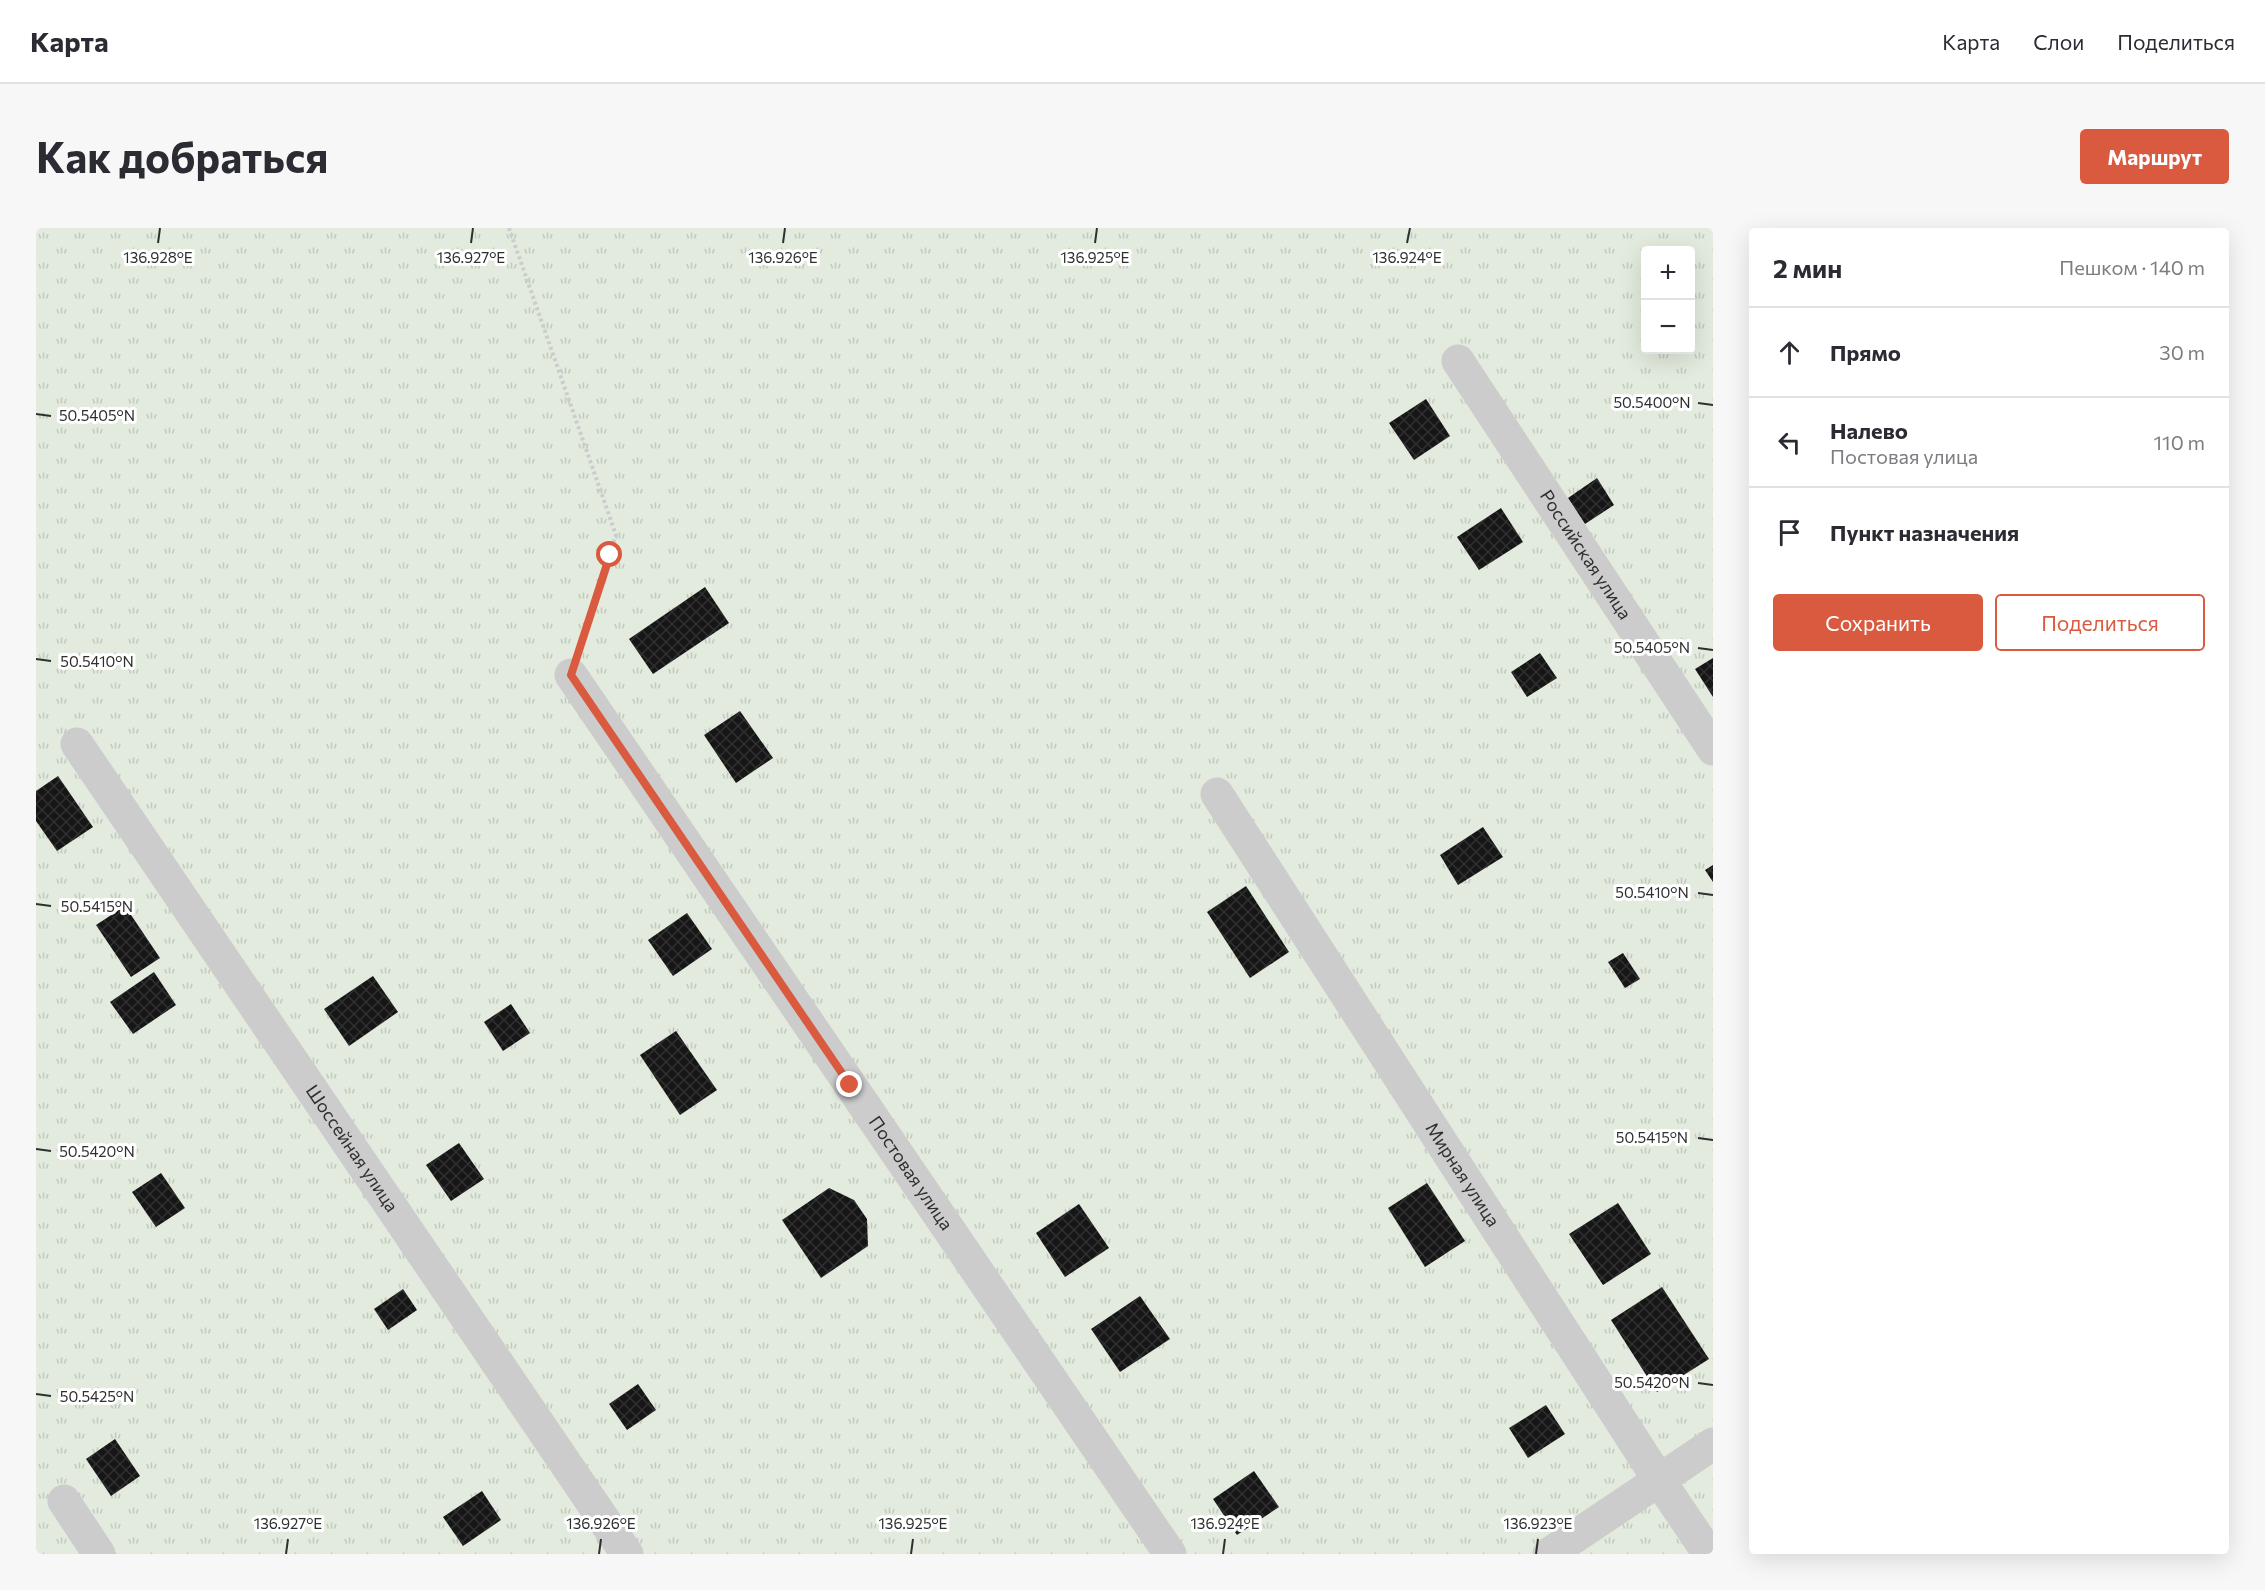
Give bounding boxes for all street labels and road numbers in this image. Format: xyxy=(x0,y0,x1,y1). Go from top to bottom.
street label: Российская улица xyxy=(1536,485,1637,623)
street label: Шоссейная улица xyxy=(302,1080,403,1216)
street label: Постовая улица xyxy=(865,1111,958,1234)
street label: Мирная улица xyxy=(1421,1118,1505,1231)

